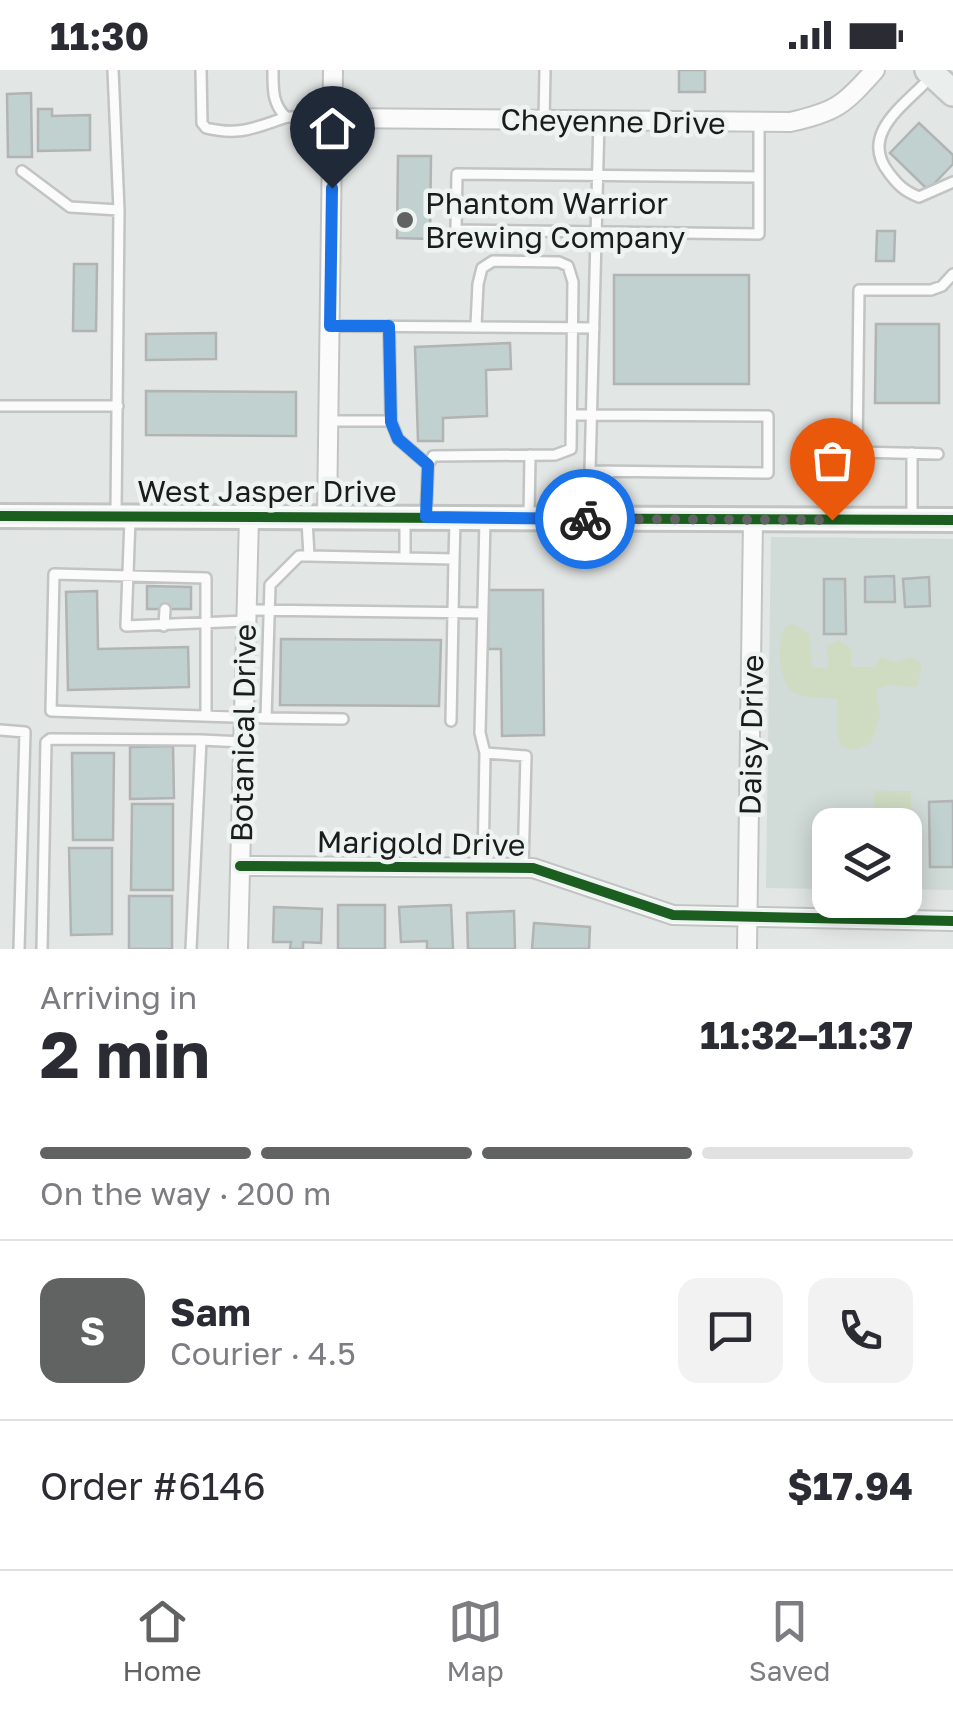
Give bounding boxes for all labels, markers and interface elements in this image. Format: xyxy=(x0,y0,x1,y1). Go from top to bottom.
text: 11:30 xyxy=(50,13,149,58)
pin xyxy=(290,86,375,189)
icon: home xyxy=(305,101,360,156)
street label: Cheyenne Drive xyxy=(500,101,726,141)
place label: Phantom Warrior Brewing Company xyxy=(425,185,686,255)
marker: Phantom Warrior Brewing Company xyxy=(394,209,416,231)
pin xyxy=(790,418,875,521)
icon: bag xyxy=(805,433,860,488)
courier xyxy=(535,469,635,569)
street label: West Jasper Drive xyxy=(137,473,397,509)
icon: bike xyxy=(558,492,613,547)
street label: Botanical Drive xyxy=(223,624,263,842)
street label: Daisy Drive xyxy=(732,654,770,816)
map controls xyxy=(812,808,922,918)
button: layers xyxy=(812,808,922,918)
street label: Marigold Drive xyxy=(316,823,526,863)
text: Arriving in xyxy=(40,978,197,1016)
text: 11:32–11:37 xyxy=(700,1012,913,1057)
text: 2 min xyxy=(40,1014,210,1092)
text: On the way · 200 m xyxy=(40,1174,331,1212)
button: chat xyxy=(678,1278,783,1383)
button: phone xyxy=(808,1278,913,1383)
text: Sam xyxy=(170,1289,251,1334)
text: S xyxy=(80,1308,105,1353)
text: Courier · 4.5 xyxy=(170,1334,356,1372)
text: Order #6146 xyxy=(40,1463,266,1508)
text: $17.94 xyxy=(787,1463,913,1508)
tab: Home xyxy=(123,1594,202,1687)
tab: Map xyxy=(447,1594,504,1687)
tab: Saved xyxy=(749,1594,831,1687)

